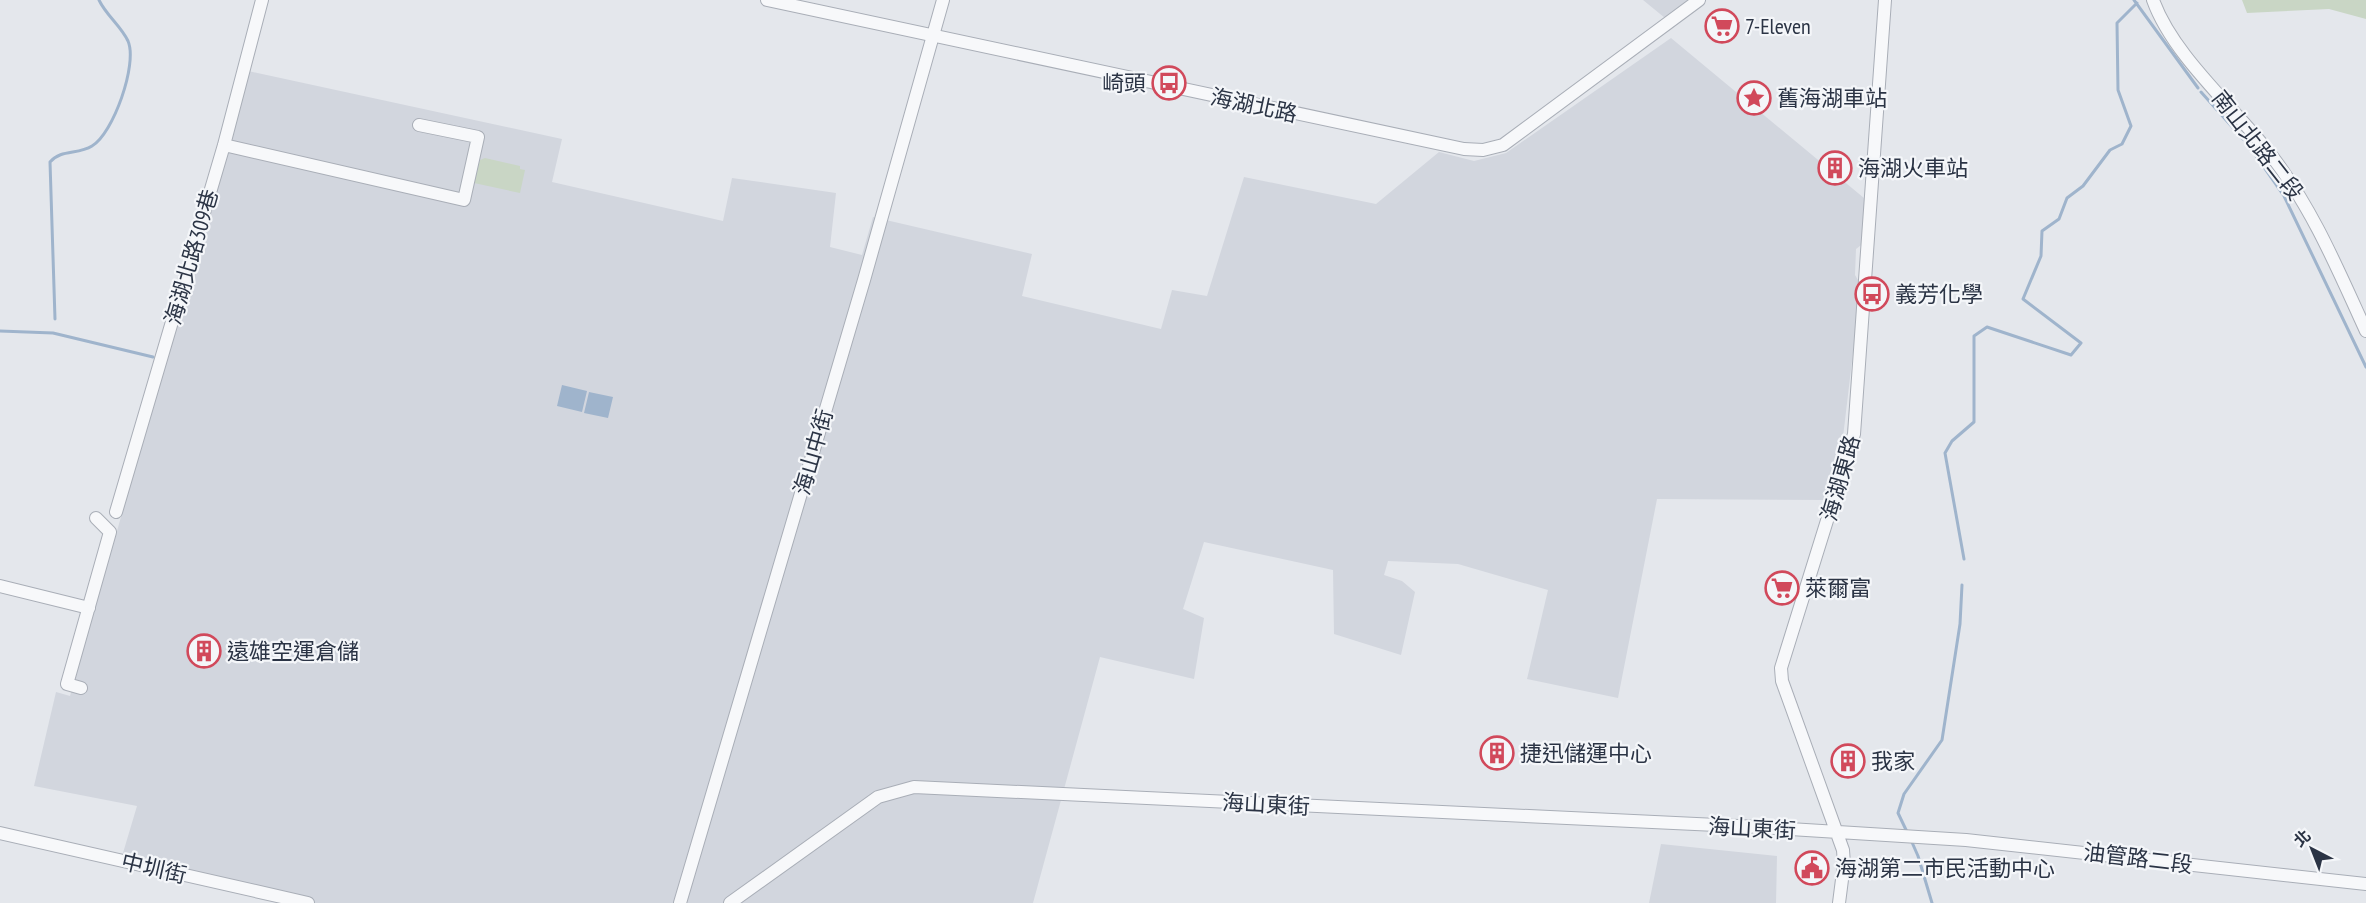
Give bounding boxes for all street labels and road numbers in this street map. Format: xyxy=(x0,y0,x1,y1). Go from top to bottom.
street label: 海湖北路 xyxy=(1208,82,1300,128)
street label: 南山北路二段 xyxy=(2206,84,2310,206)
street label: 海湖北路309巷 xyxy=(158,186,224,328)
street label: 海山中街 xyxy=(787,406,839,498)
street label: 海湖東路 xyxy=(1814,432,1866,524)
street label: 海山東街 xyxy=(1221,788,1311,820)
street label: 海山東街 xyxy=(1707,812,1797,844)
street label: 油管路二段 xyxy=(2082,837,2194,879)
street label: 中圳街 xyxy=(119,847,189,889)

